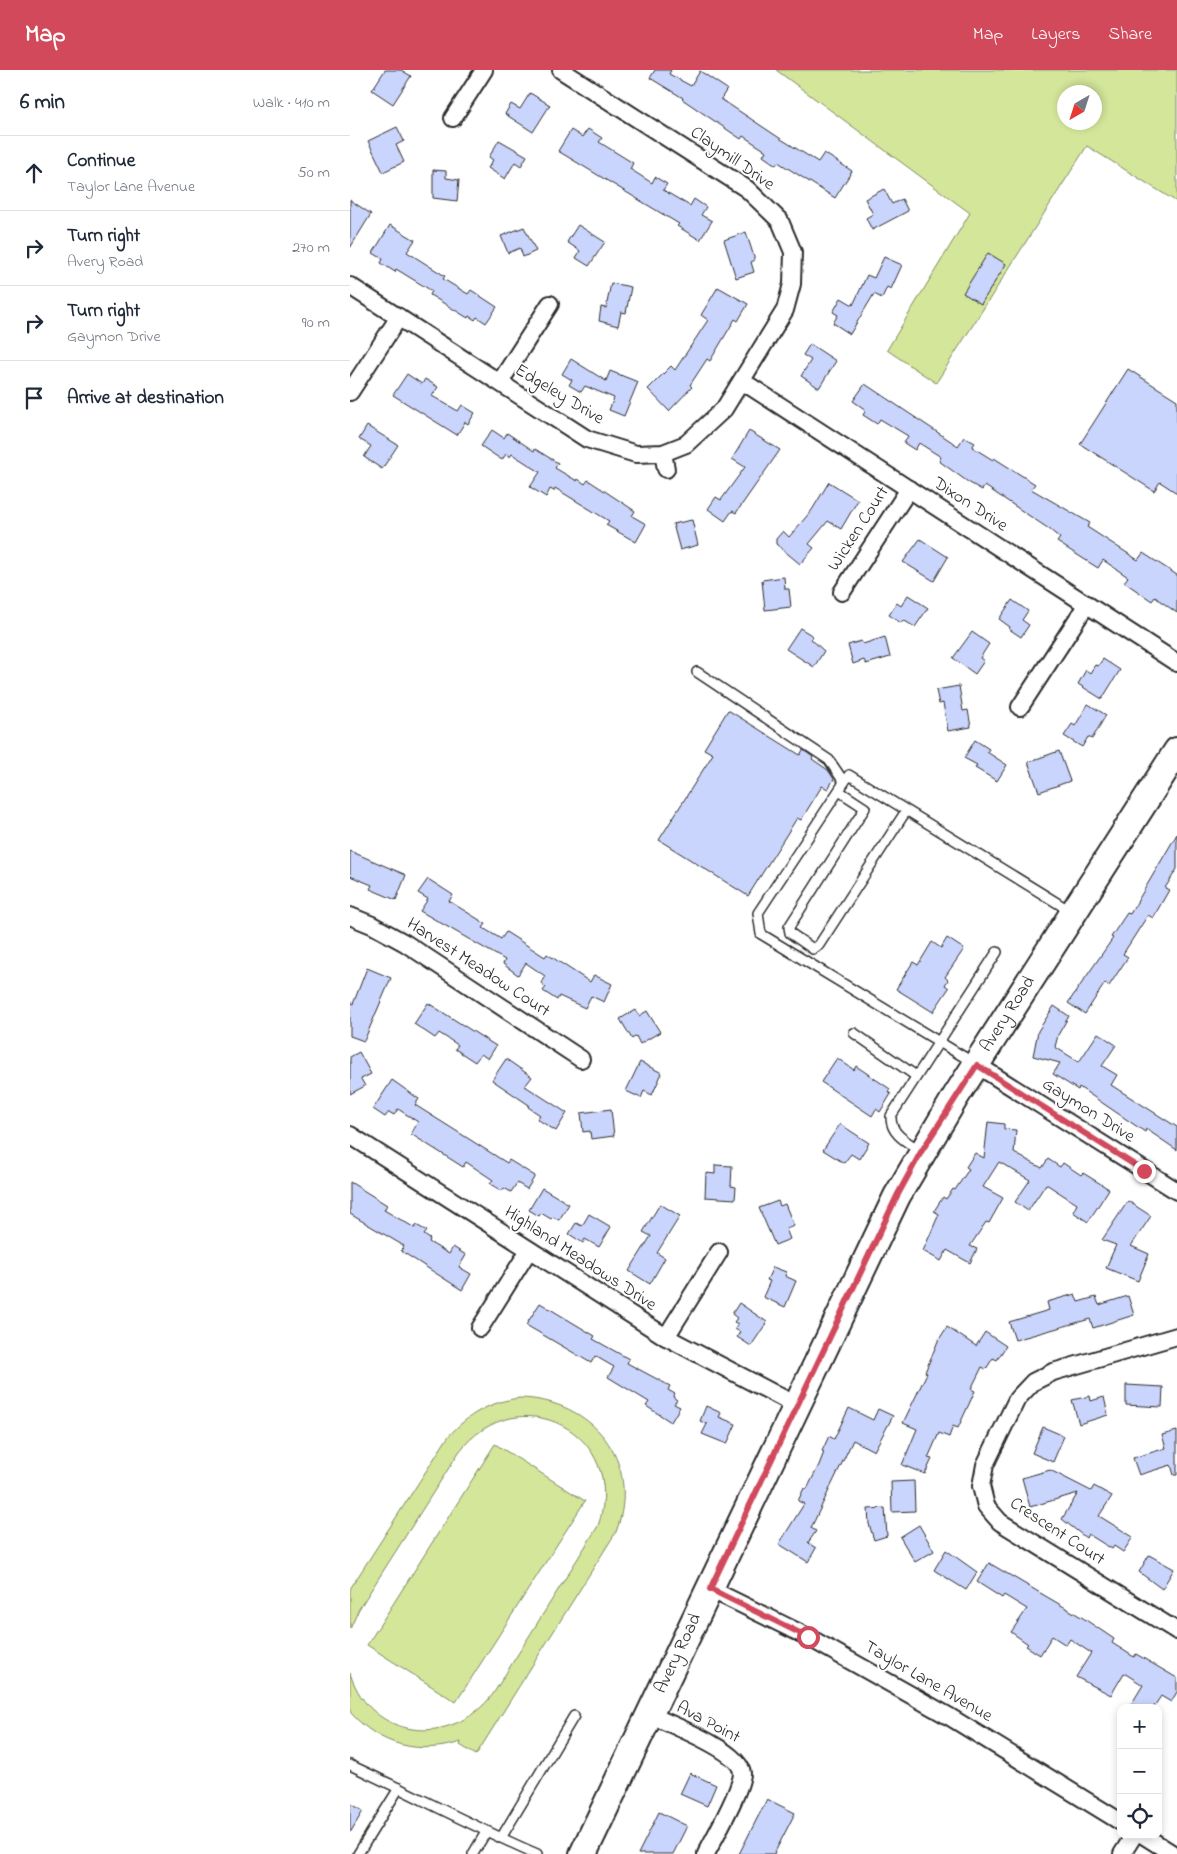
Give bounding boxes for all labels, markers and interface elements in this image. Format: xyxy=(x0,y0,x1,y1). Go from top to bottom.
text: Map xyxy=(25,18,66,53)
text: Map xyxy=(973,22,1003,48)
text: Layers xyxy=(1031,22,1081,48)
text: Share xyxy=(1109,22,1152,48)
north arrow xyxy=(1057,85,1102,130)
text: 6 min xyxy=(20,88,65,118)
text: Walk · 410 m xyxy=(253,91,330,115)
street label: Claymill Drive xyxy=(684,120,780,198)
text: Continue xyxy=(67,148,135,175)
icon: ahead xyxy=(20,159,48,187)
text: 50 m xyxy=(298,161,330,185)
text: Taylor Lane Avenue xyxy=(67,175,195,199)
text: Turn right xyxy=(67,223,140,250)
icon: right xyxy=(20,234,48,262)
text: 270 m xyxy=(292,236,330,260)
text: Avery Road xyxy=(67,250,143,274)
text: Turn right xyxy=(67,298,140,325)
icon: right xyxy=(20,309,48,337)
text: 90 m xyxy=(302,311,330,335)
text: Gaymon Drive xyxy=(67,325,161,349)
street label: Edgeley Drive xyxy=(509,358,610,433)
icon: arrive xyxy=(20,384,48,412)
text: Arrive at destination xyxy=(67,385,224,412)
street label: Dixon Drive xyxy=(927,471,1013,539)
street label: Wicken Court xyxy=(822,481,896,577)
street label: Harvest Meadow Court xyxy=(401,912,555,1024)
street label: Avery Road xyxy=(974,971,1042,1058)
street label: Gaymon Drive xyxy=(1036,1072,1140,1150)
route end xyxy=(1133,1160,1156,1183)
street label: Highland Meadows Drive xyxy=(498,1200,662,1319)
street label: Crescent Court xyxy=(1004,1491,1110,1573)
street label: Avery Road xyxy=(648,1609,709,1698)
route start xyxy=(797,1626,820,1649)
street label: Taylor Lane Avenue xyxy=(859,1635,998,1730)
street label: Ava Point xyxy=(671,1695,745,1751)
map controls xyxy=(1117,1704,1162,1839)
button: + xyxy=(1117,1704,1162,1749)
button: − xyxy=(1117,1749,1162,1794)
button: locate xyxy=(1117,1794,1162,1839)

